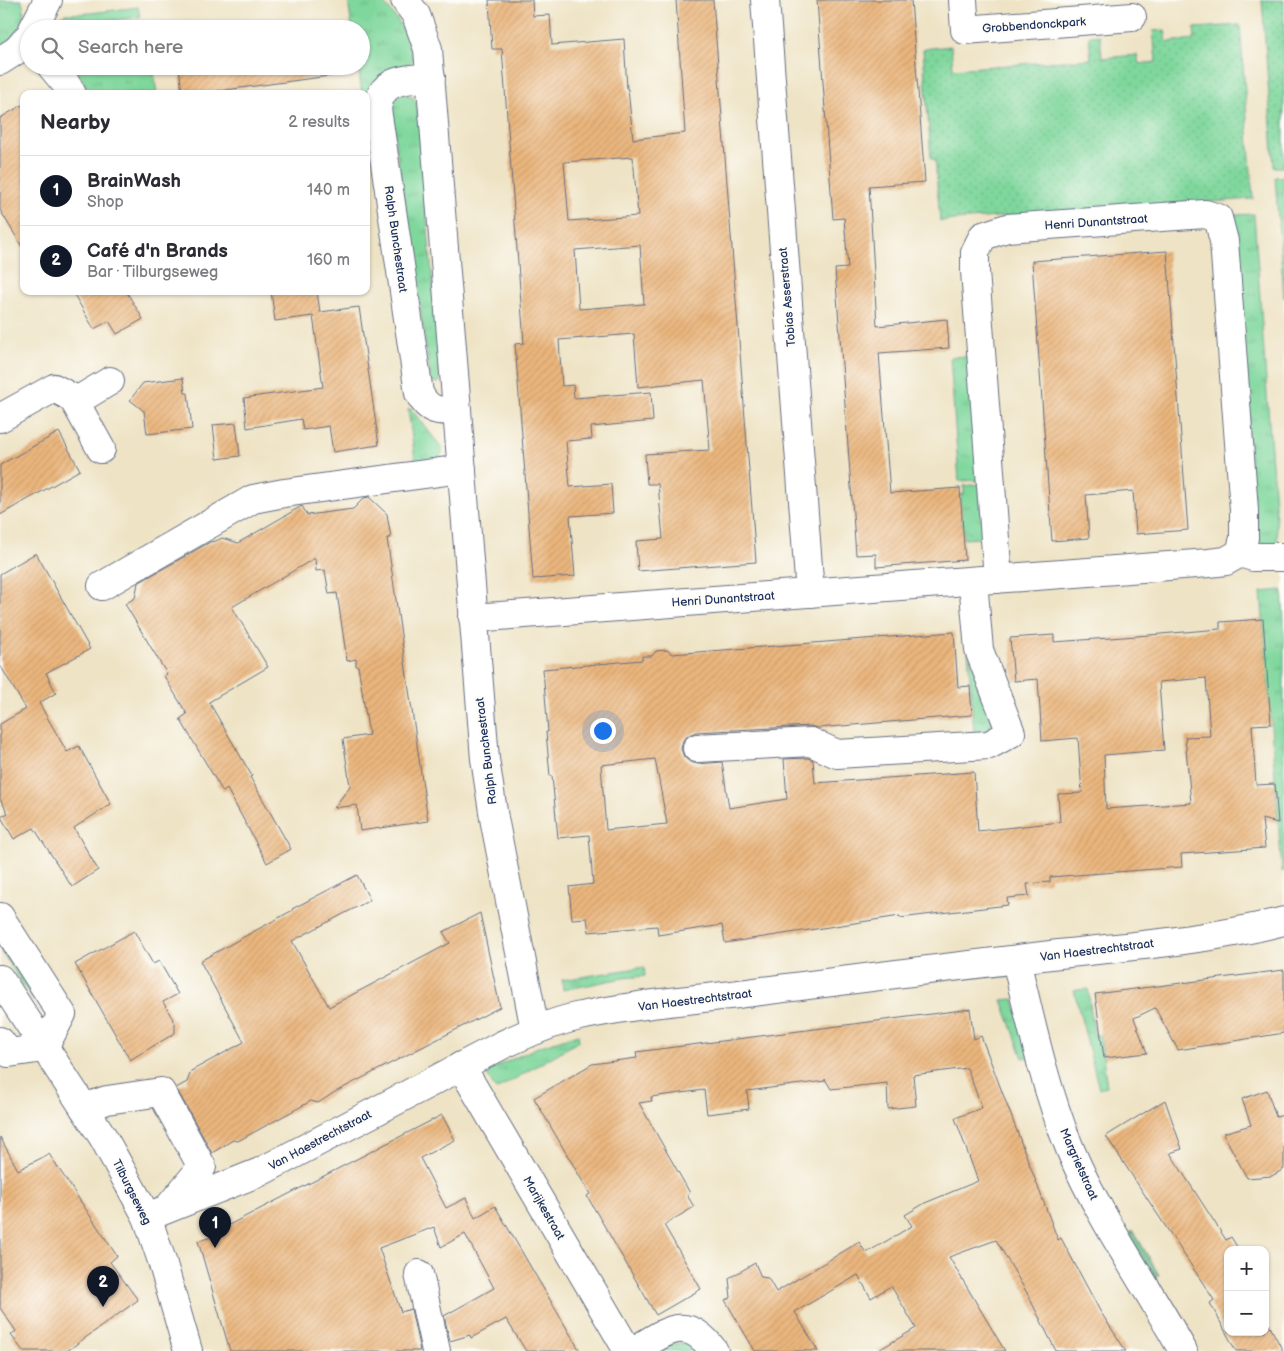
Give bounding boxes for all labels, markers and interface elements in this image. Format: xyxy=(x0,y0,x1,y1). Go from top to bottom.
street label: Grobbendonckpark xyxy=(982,14,1087,37)
search box xyxy=(20,20,370,75)
icon: search xyxy=(38,34,66,62)
text: Search here xyxy=(78,36,183,59)
text: Nearby xyxy=(40,110,110,135)
text: 2 results xyxy=(288,113,350,132)
text: BrainWash xyxy=(87,170,181,193)
text: 1 xyxy=(53,181,59,200)
text: 140 m xyxy=(307,181,350,200)
street label: Ralph Bunchestraat xyxy=(381,185,410,294)
text: Shop xyxy=(87,193,124,212)
street label: Henri Dunantstraat xyxy=(1044,211,1148,234)
text: Café d'n Brands xyxy=(87,240,228,263)
street label: Tobias Asserstraat xyxy=(776,246,799,347)
text: 2 xyxy=(51,251,61,270)
text: 160 m xyxy=(307,251,350,270)
text: Bar · Tilburgseweg xyxy=(87,263,218,282)
street label: Henri Dunantstraat xyxy=(671,588,775,611)
street label: Ralph Bunchestraat xyxy=(472,696,500,805)
your location xyxy=(590,718,616,744)
street label: Van Haestrechtstraat xyxy=(1039,936,1155,965)
street label: Van Haestrechtstraat xyxy=(637,986,753,1015)
street label: Van Haestrechtstraat xyxy=(266,1107,375,1174)
street label: Margrietstraat xyxy=(1056,1126,1101,1203)
street label: Tilburgseweg xyxy=(109,1157,155,1228)
street label: Marijkestraat xyxy=(519,1174,568,1243)
pin: 1 xyxy=(199,1207,231,1248)
map controls xyxy=(1224,1246,1269,1336)
button: + xyxy=(1224,1246,1269,1291)
pin: 2 xyxy=(87,1266,119,1307)
button: − xyxy=(1224,1291,1269,1336)

